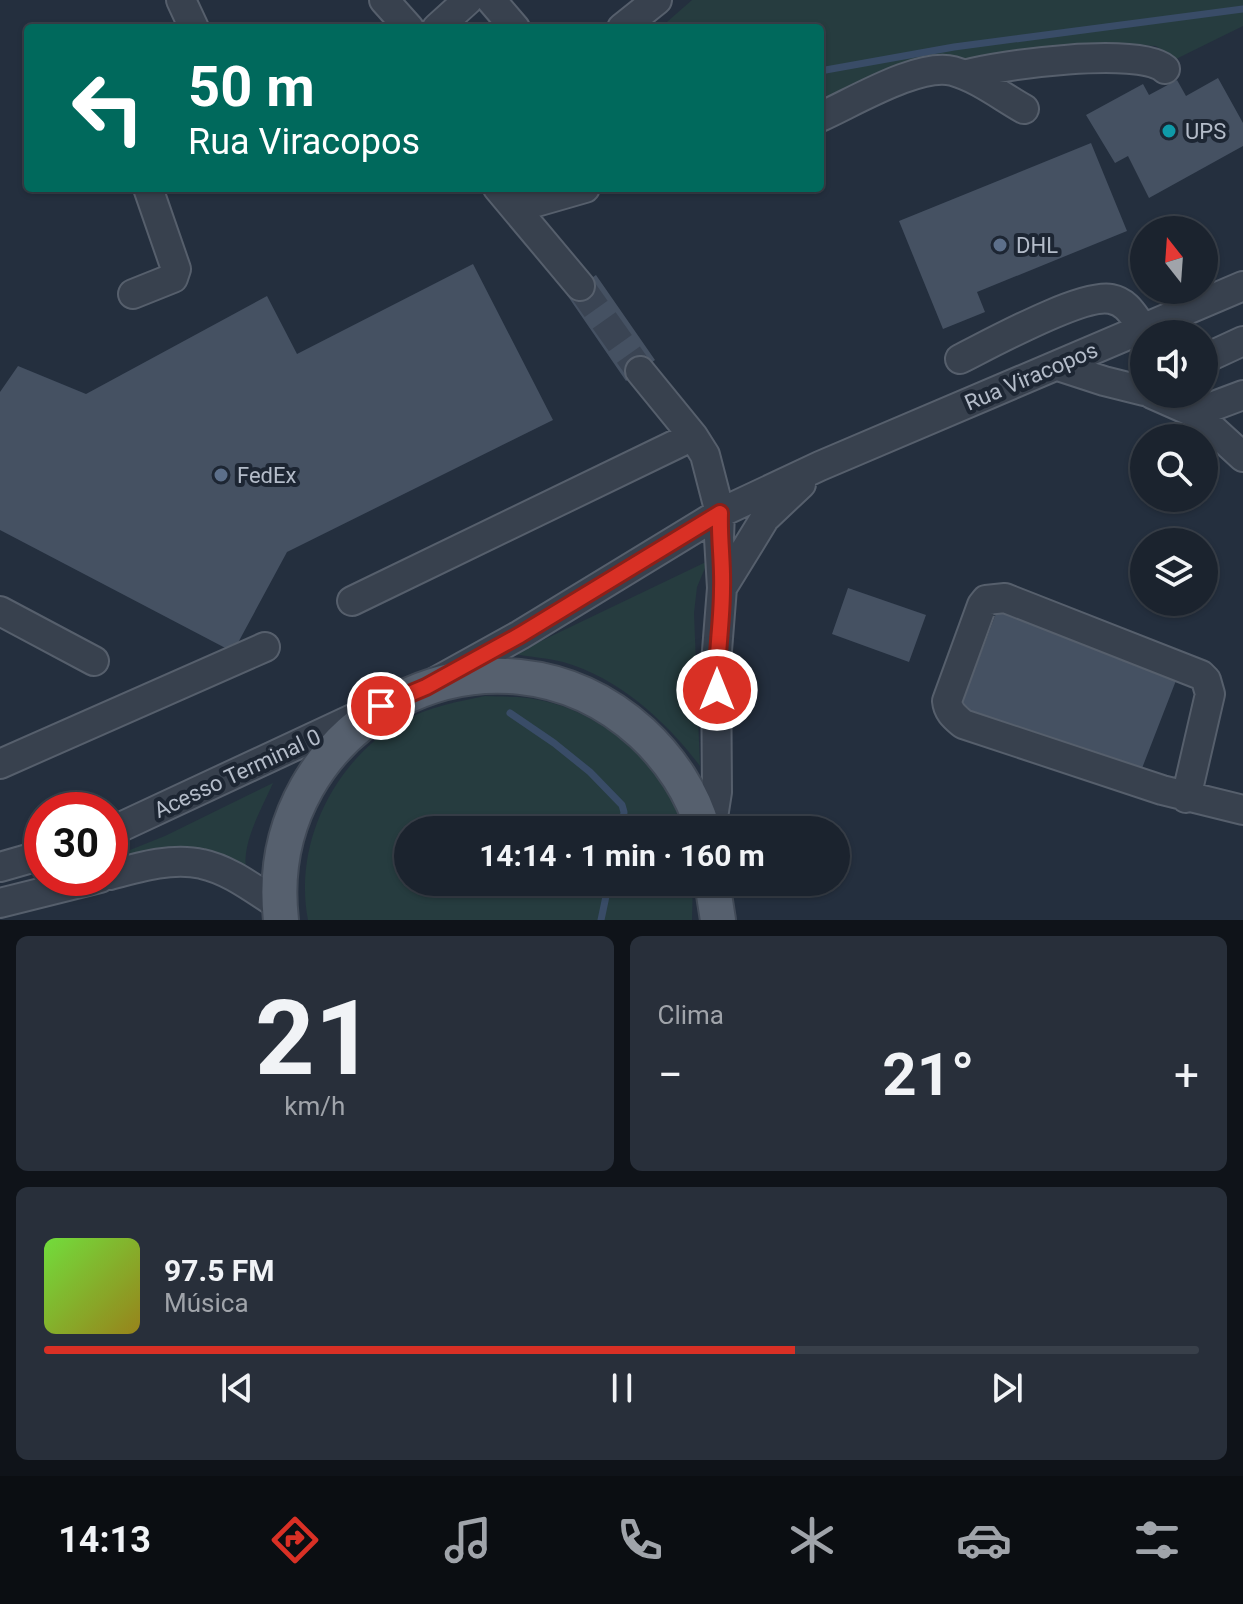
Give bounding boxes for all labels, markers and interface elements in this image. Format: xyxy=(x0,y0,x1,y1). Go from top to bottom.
text: 50 m xyxy=(188,54,315,120)
icon: left xyxy=(56,56,160,160)
place label: UPS xyxy=(1185,119,1226,144)
text: Rua Viracopos xyxy=(188,121,420,163)
marker: UPS xyxy=(1160,122,1178,140)
north arrow xyxy=(1130,216,1218,304)
map controls xyxy=(1130,216,1218,616)
place label: DHL xyxy=(1016,233,1058,258)
marker: DHL xyxy=(991,236,1009,254)
button: sound xyxy=(1130,320,1218,408)
street label: Rua Viracopos xyxy=(961,337,1101,416)
button: search xyxy=(1130,424,1218,512)
place label: FedEx xyxy=(237,463,297,488)
marker: FedEx xyxy=(212,466,230,484)
button: layers xyxy=(1130,528,1218,616)
position arrow xyxy=(675,648,759,732)
pin xyxy=(347,672,415,740)
icon: arrive xyxy=(359,684,403,728)
street label: Acesso Terminal 0 xyxy=(150,724,324,823)
speed limit sign: 30 xyxy=(24,792,128,896)
text: 14:14 · 1 min · 160 m xyxy=(479,838,765,873)
text: 21 xyxy=(255,978,374,1099)
text: Clima xyxy=(658,1000,724,1030)
text: 21° xyxy=(882,1039,974,1110)
text: − xyxy=(658,1049,683,1101)
text: + xyxy=(1174,1049,1199,1101)
text: km/h xyxy=(284,1091,345,1121)
text: 97.5 FM xyxy=(164,1253,275,1288)
text: Música xyxy=(164,1288,249,1318)
icon: previous xyxy=(215,1366,259,1410)
icon: pause xyxy=(600,1366,644,1410)
icon: next xyxy=(985,1366,1029,1410)
icon: directions xyxy=(267,1512,323,1568)
icon: music xyxy=(440,1512,496,1568)
icon: phone xyxy=(612,1512,668,1568)
icon: climate xyxy=(784,1512,840,1568)
icon: car xyxy=(956,1512,1012,1568)
icon: filters xyxy=(1129,1512,1185,1568)
text: 14:13 xyxy=(58,1519,151,1561)

